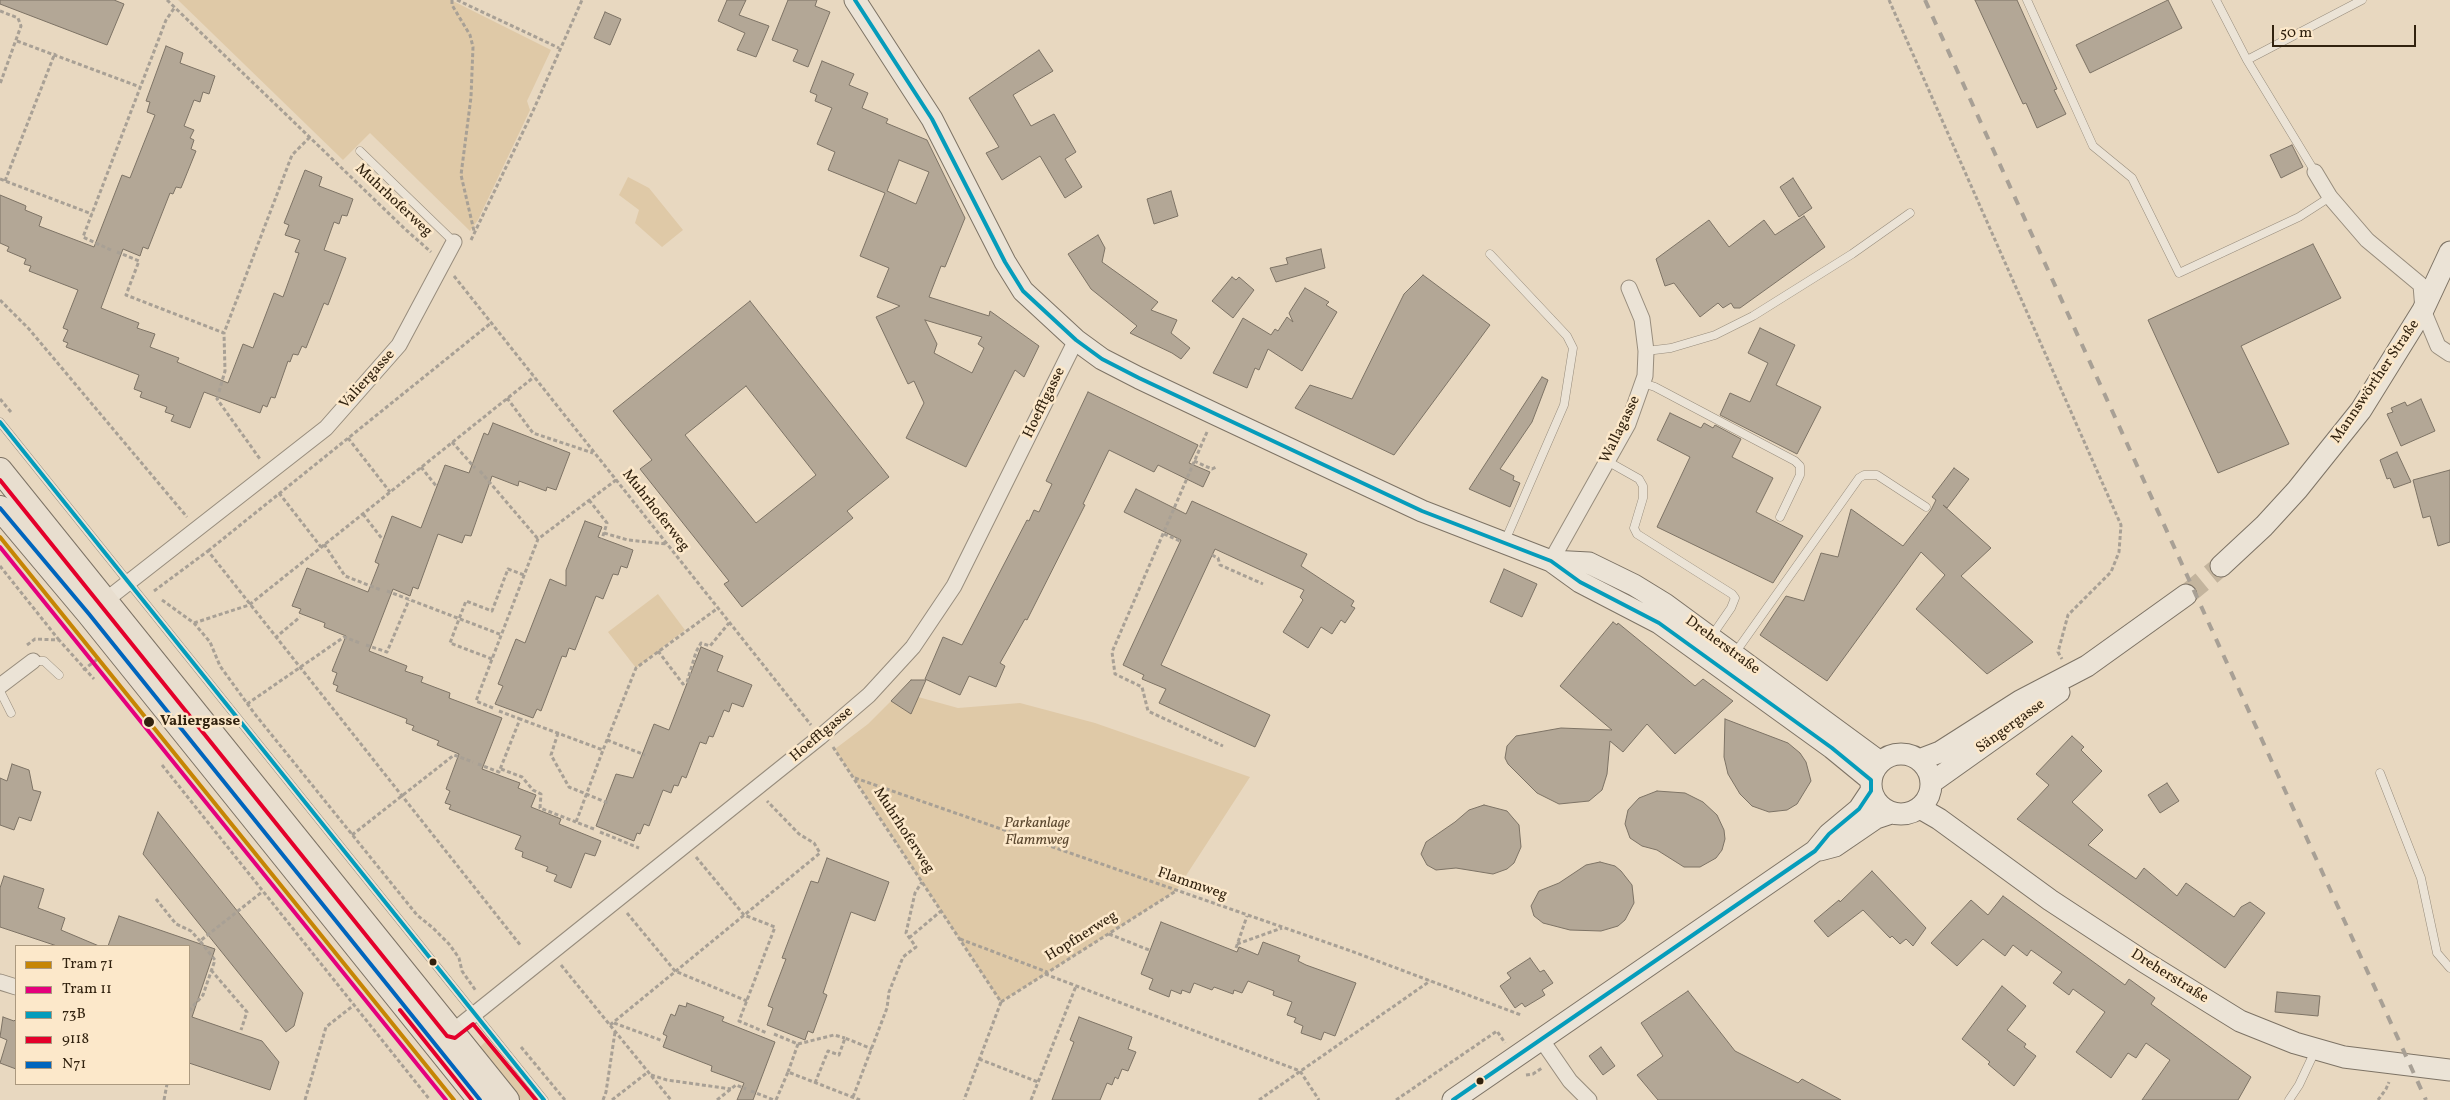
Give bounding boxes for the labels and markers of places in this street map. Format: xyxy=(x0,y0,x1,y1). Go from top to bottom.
place label: Valiergasse xyxy=(160,713,240,731)
marker: Valiergasse xyxy=(142,715,156,729)
unlabelled marker xyxy=(428,957,438,967)
unlabelled marker xyxy=(1475,1076,1485,1086)

